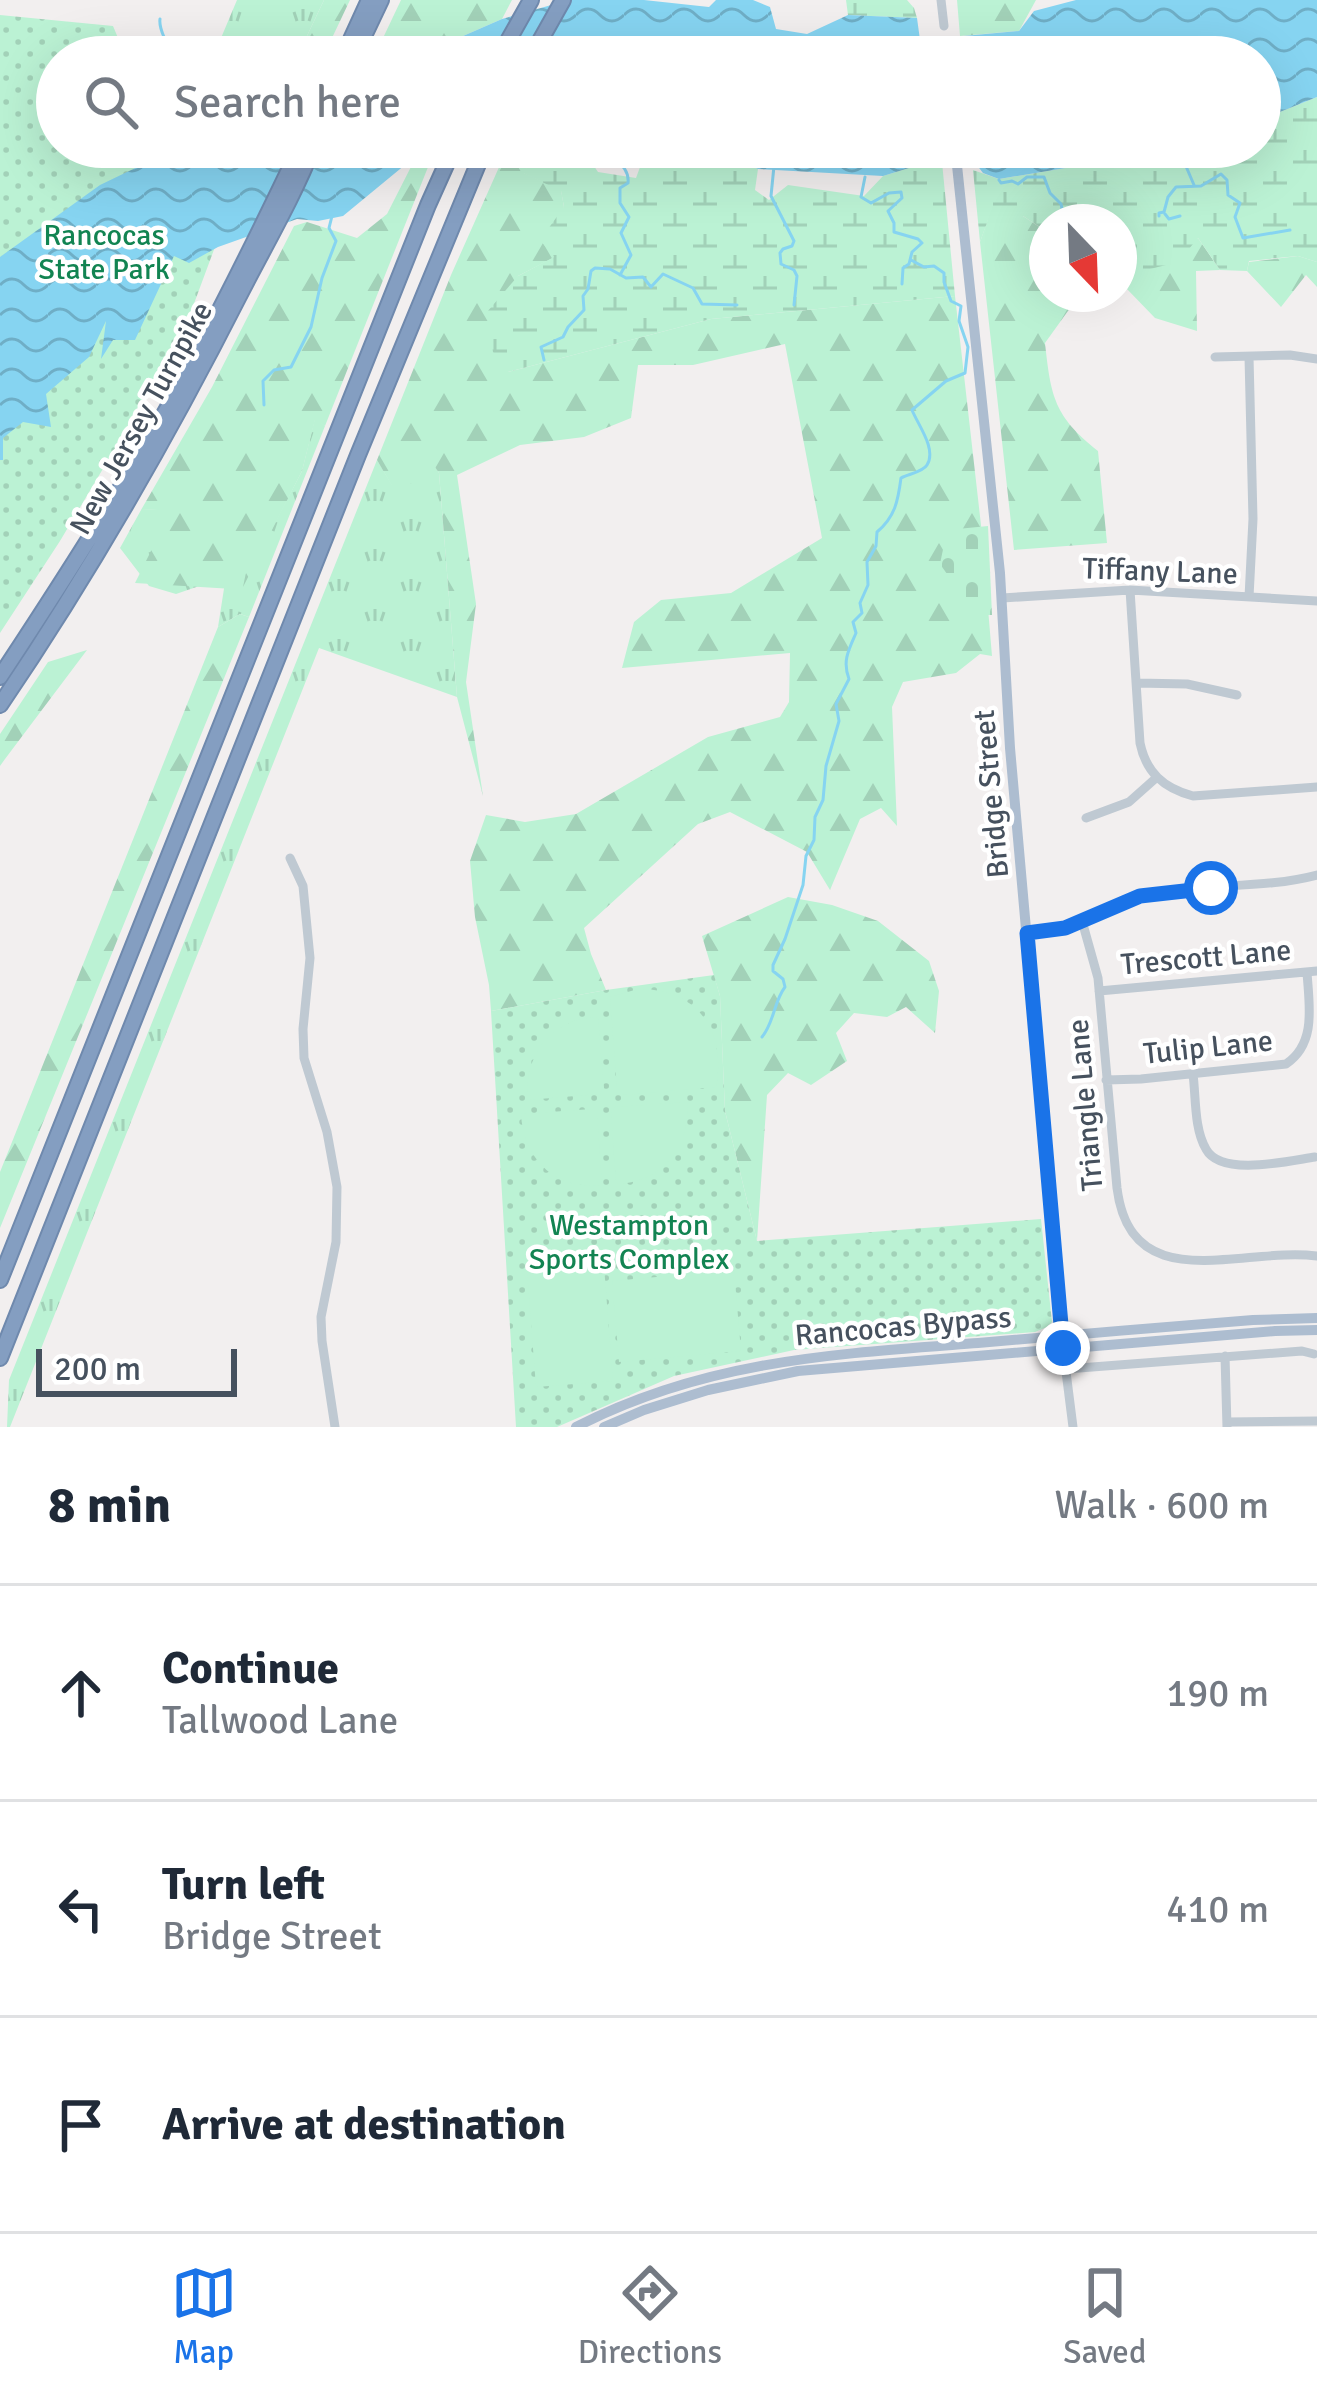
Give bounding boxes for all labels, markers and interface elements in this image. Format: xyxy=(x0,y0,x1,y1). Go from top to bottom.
search box xyxy=(36,36,1281,168)
icon: search xyxy=(78,69,144,135)
text: Search here xyxy=(174,75,401,130)
north arrow xyxy=(1029,204,1137,312)
park label: Rancocas State Park xyxy=(38,217,170,288)
street label: New Jersey Turnpike xyxy=(62,295,221,541)
street label: Tiffany Lane xyxy=(1082,550,1238,593)
street label: Bridge Street xyxy=(966,708,1017,880)
route start xyxy=(1184,861,1238,915)
street label: Trescott Lane xyxy=(1119,932,1293,983)
street label: Triangle Lane xyxy=(1060,1017,1111,1192)
street label: Tulip Lane xyxy=(1142,1022,1275,1073)
park label: Westampton Sports Complex xyxy=(529,1207,730,1278)
street label: Rancocas Bypass xyxy=(793,1299,1013,1354)
route end xyxy=(1036,1321,1090,1375)
scale bar xyxy=(36,1343,237,1396)
text: 200 m xyxy=(54,1349,141,1390)
text: 8 min xyxy=(48,1474,171,1537)
text: Walk · 600 m xyxy=(1055,1481,1269,1529)
text: Continue xyxy=(162,1641,339,1696)
icon: ahead xyxy=(48,1660,114,1726)
text: 190 m xyxy=(1166,1669,1269,1717)
text: Tallwood Lane xyxy=(162,1696,398,1744)
text: Turn left xyxy=(162,1857,325,1912)
icon: left xyxy=(48,1876,114,1942)
text: 410 m xyxy=(1166,1885,1269,1933)
text: Bridge Street xyxy=(162,1912,382,1960)
icon: arrive xyxy=(48,2092,114,2158)
text: Arrive at destination xyxy=(162,2097,566,2152)
tab: Map xyxy=(171,2260,237,2373)
tab: Directions xyxy=(578,2260,722,2373)
tab: Saved xyxy=(1063,2260,1146,2373)

